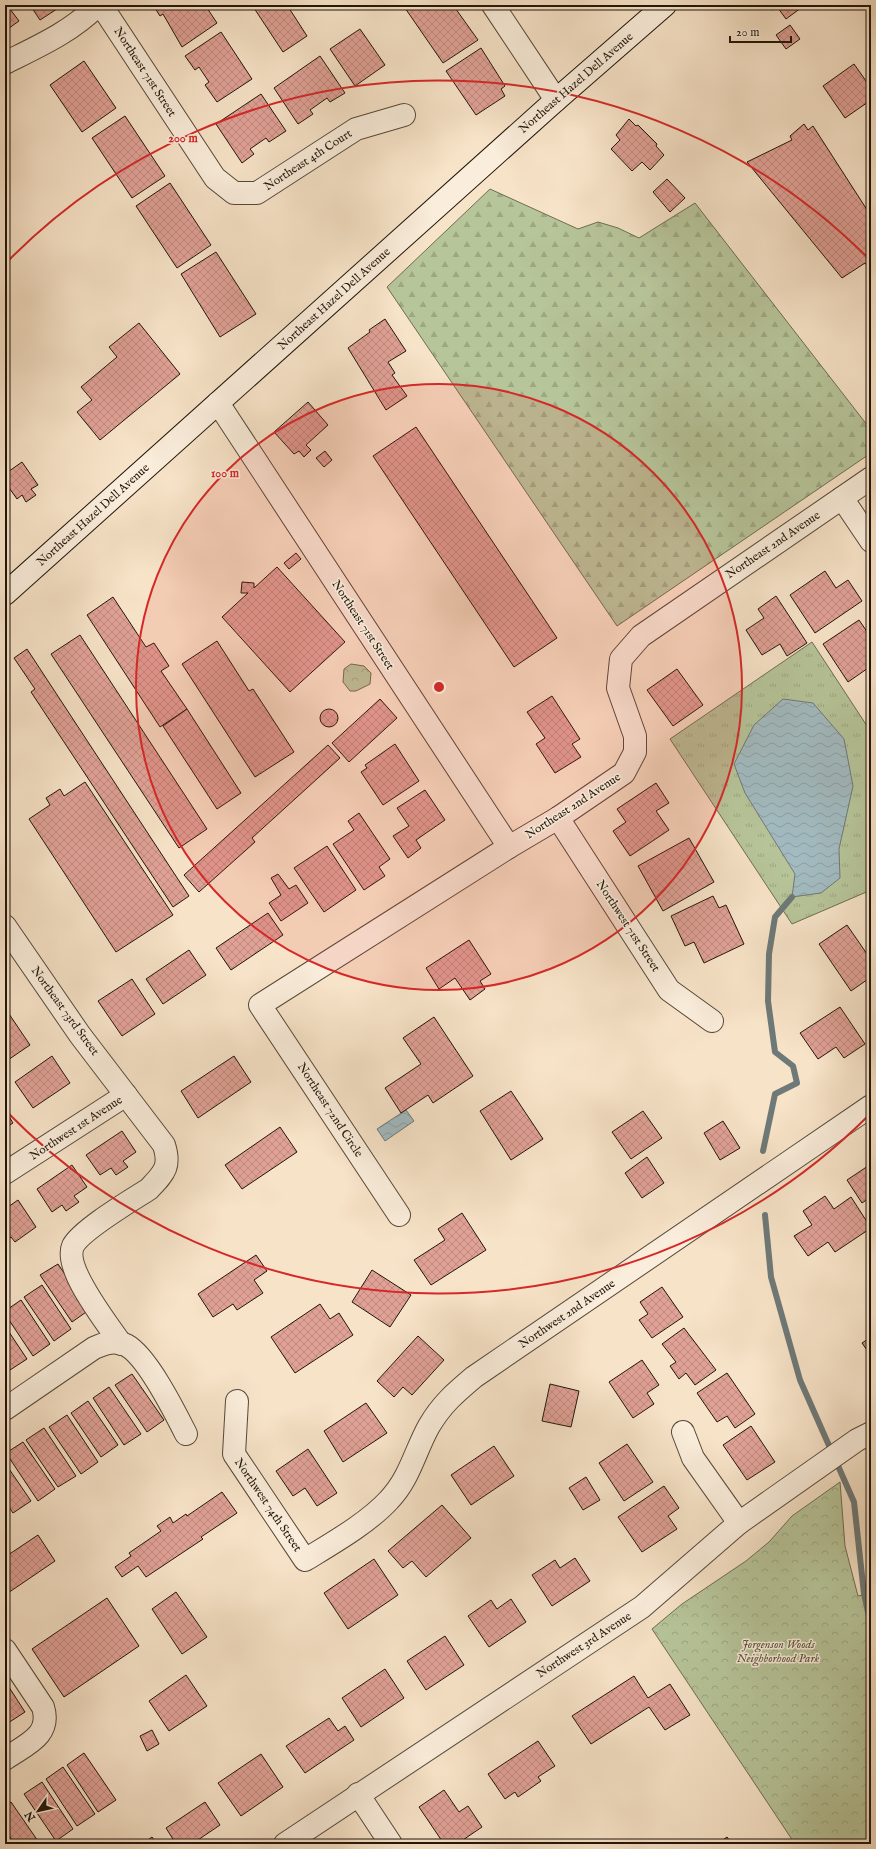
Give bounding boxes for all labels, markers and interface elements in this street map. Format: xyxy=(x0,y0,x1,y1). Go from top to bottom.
scale bar xyxy=(730,18,791,44)
street label: Northeast 71st Street xyxy=(110,24,180,120)
text: 20 m xyxy=(736,25,759,40)
street label: Northeast Hazel Dell Avenue xyxy=(516,29,637,137)
street label: Northeast 4th Court xyxy=(261,126,355,194)
text: 200 m xyxy=(168,131,198,146)
street label: Northeast Hazel Dell Avenue xyxy=(275,244,394,354)
street label: Northeast Hazel Dell Avenue xyxy=(34,460,153,570)
text: 100 m xyxy=(211,466,240,481)
street label: Northeast 2nd Avenue xyxy=(723,508,823,582)
street label: Northeast 71st Street xyxy=(328,577,398,673)
centre of rings xyxy=(432,680,446,694)
street label: Northeast 2nd Avenue xyxy=(522,769,624,842)
street label: Northwest 71st Street xyxy=(593,877,663,975)
street label: Northeast 73rd Street xyxy=(28,964,102,1058)
street label: Northeast 72nd Circle xyxy=(294,1060,366,1160)
street label: Northwest 1st Avenue xyxy=(27,1092,126,1164)
street label: Northwest 2nd Avenue xyxy=(516,1276,619,1352)
street label: Northwest 74th Street xyxy=(231,1455,305,1555)
street label: Northwest 3rd Avenue xyxy=(534,1608,635,1681)
park label: Jorgenson Woods Neighborhood Park xyxy=(737,1637,819,1667)
north arrow xyxy=(18,1791,58,1831)
text: N xyxy=(22,1808,40,1825)

